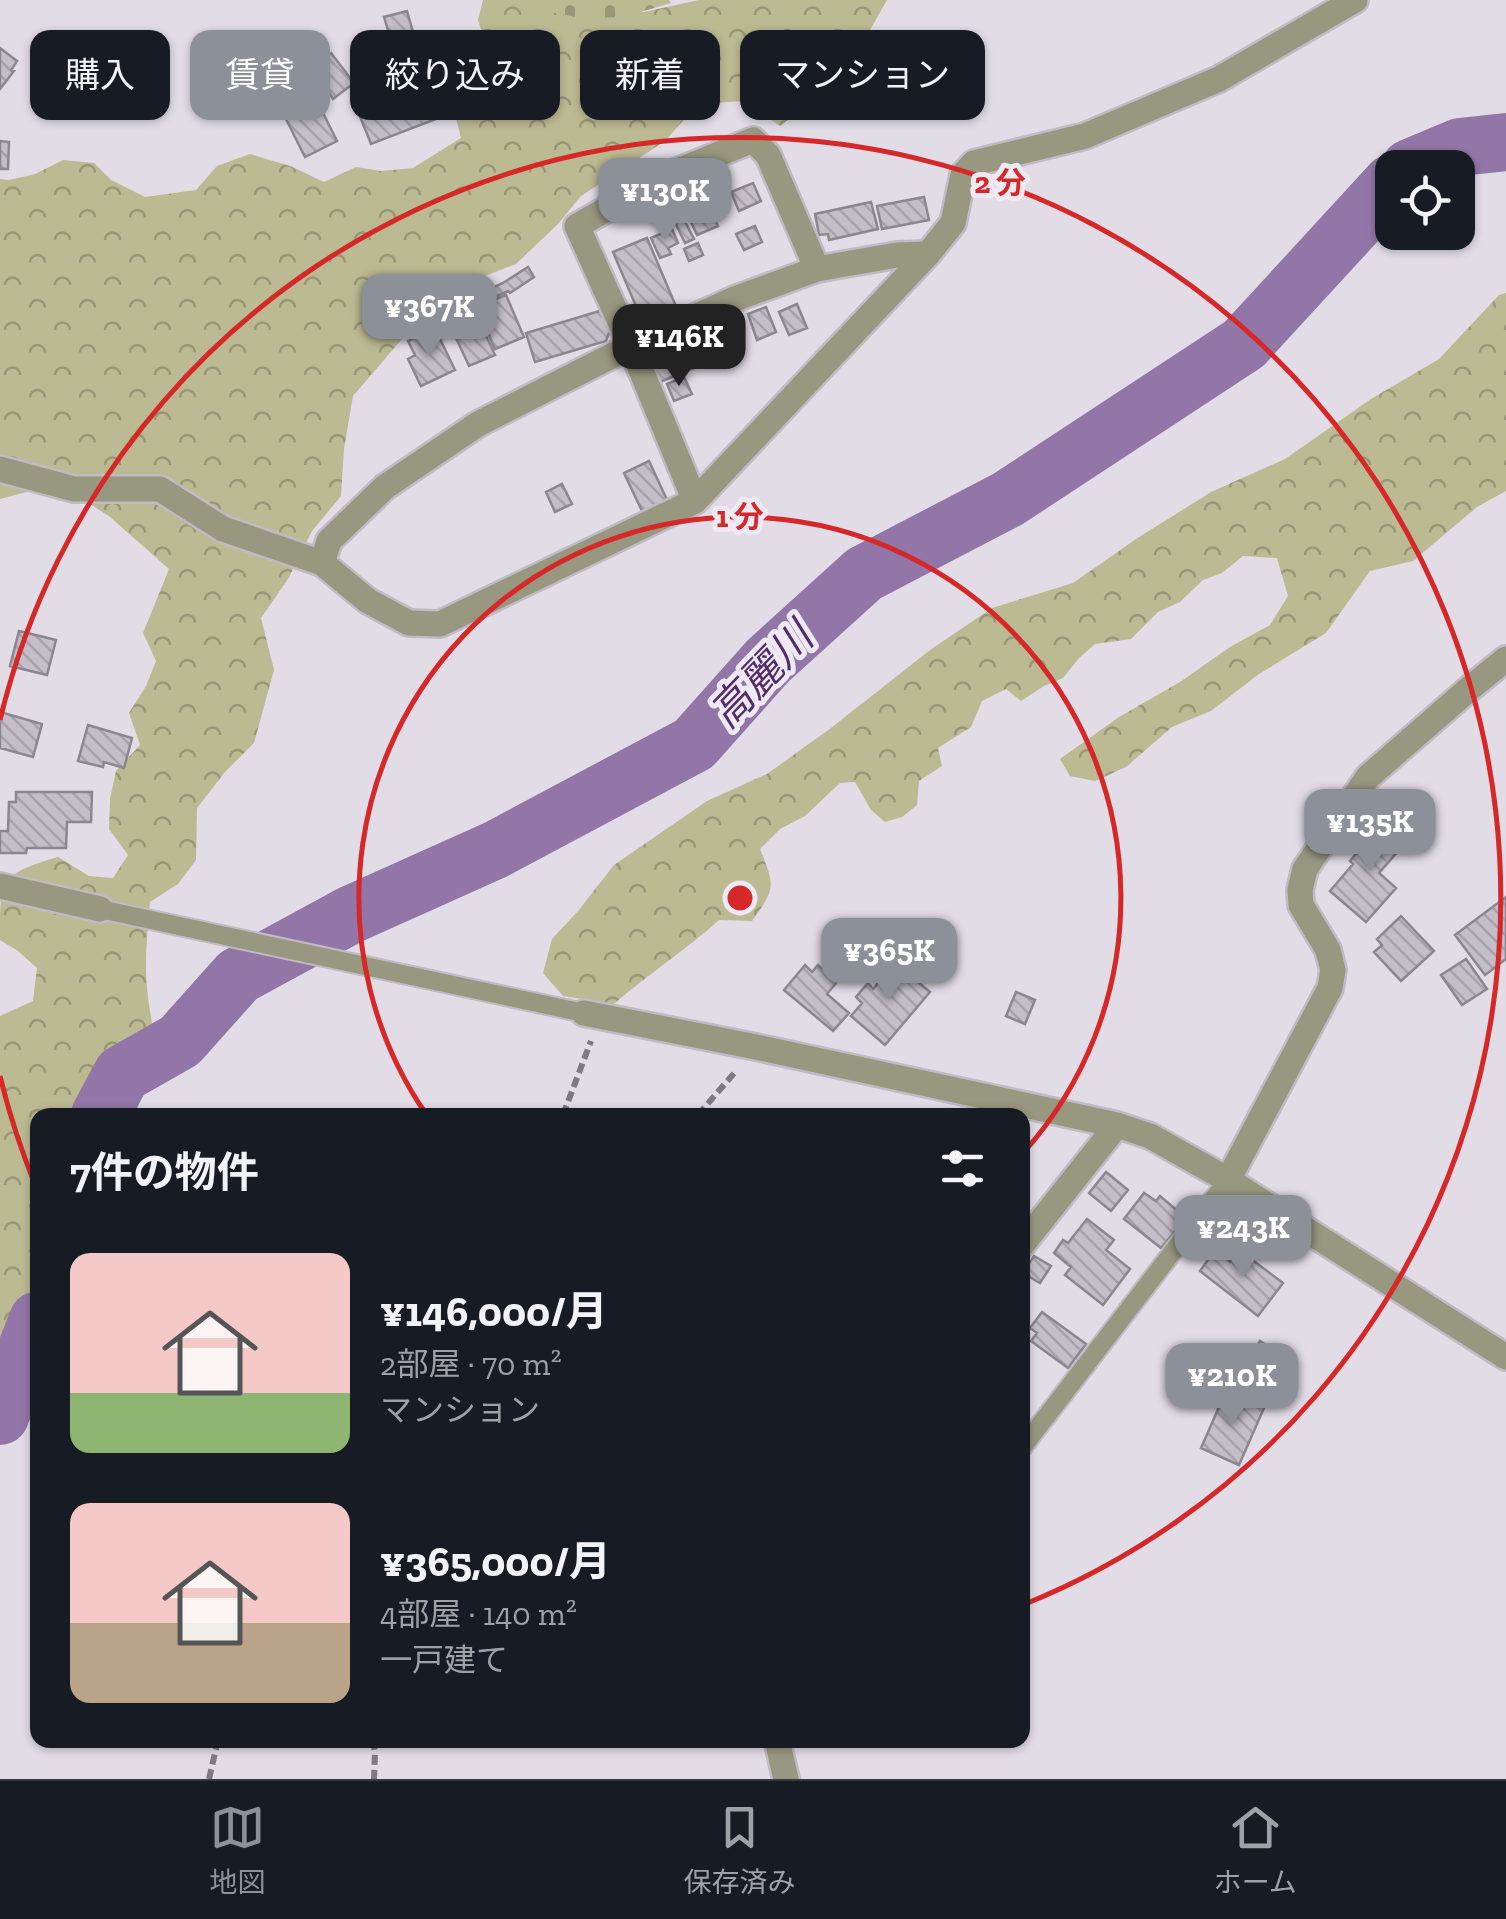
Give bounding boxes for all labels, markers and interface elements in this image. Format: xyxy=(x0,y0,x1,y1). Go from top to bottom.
chip: 購入 xyxy=(30,30,170,120)
chip: 賃貸 xyxy=(190,30,330,120)
chip: 絞り込み xyxy=(350,30,560,120)
chip: 新着 xyxy=(580,30,720,120)
chip: マンション xyxy=(740,30,985,120)
map controls xyxy=(1375,150,1475,250)
button: locate xyxy=(1375,150,1475,250)
pin: ¥130K xyxy=(595,158,735,243)
text: 2 分 xyxy=(974,165,1026,201)
text: ¥130K xyxy=(620,171,710,209)
pin: ¥367K xyxy=(359,274,499,359)
text: ¥367K xyxy=(384,287,474,325)
pin: ¥146K xyxy=(609,304,749,389)
text: ¥146K xyxy=(635,317,723,355)
text: 1 分 xyxy=(716,499,764,535)
water label: 高麗川 xyxy=(699,609,826,738)
pin: ¥135K xyxy=(1300,789,1440,874)
text: ¥135K xyxy=(1326,802,1414,840)
centre of rings xyxy=(722,880,758,916)
pin: ¥365K xyxy=(819,918,959,1003)
text: ¥365K xyxy=(843,931,935,969)
icon: filters xyxy=(935,1141,990,1196)
text: 7件の物件 xyxy=(70,1147,259,1198)
pin: ¥243K xyxy=(1173,1195,1313,1280)
text: ¥243K xyxy=(1196,1208,1290,1246)
text: ¥146,000/月 xyxy=(380,1286,608,1337)
icon: home xyxy=(150,1293,270,1413)
pin: ¥210K xyxy=(1162,1343,1302,1428)
text: 2部屋 · 70 m² xyxy=(380,1345,562,1383)
text: ¥210K xyxy=(1187,1356,1277,1394)
text: マンション xyxy=(380,1391,540,1429)
text: ¥365,000/月 xyxy=(380,1536,611,1587)
icon: home xyxy=(150,1543,270,1663)
text: 4部屋 · 140 m² xyxy=(380,1595,577,1633)
text: 一戸建て xyxy=(380,1641,508,1679)
tab: 地図 xyxy=(209,1800,265,1900)
tab: 保存済み xyxy=(683,1800,795,1900)
tab: ホーム xyxy=(1214,1800,1297,1900)

